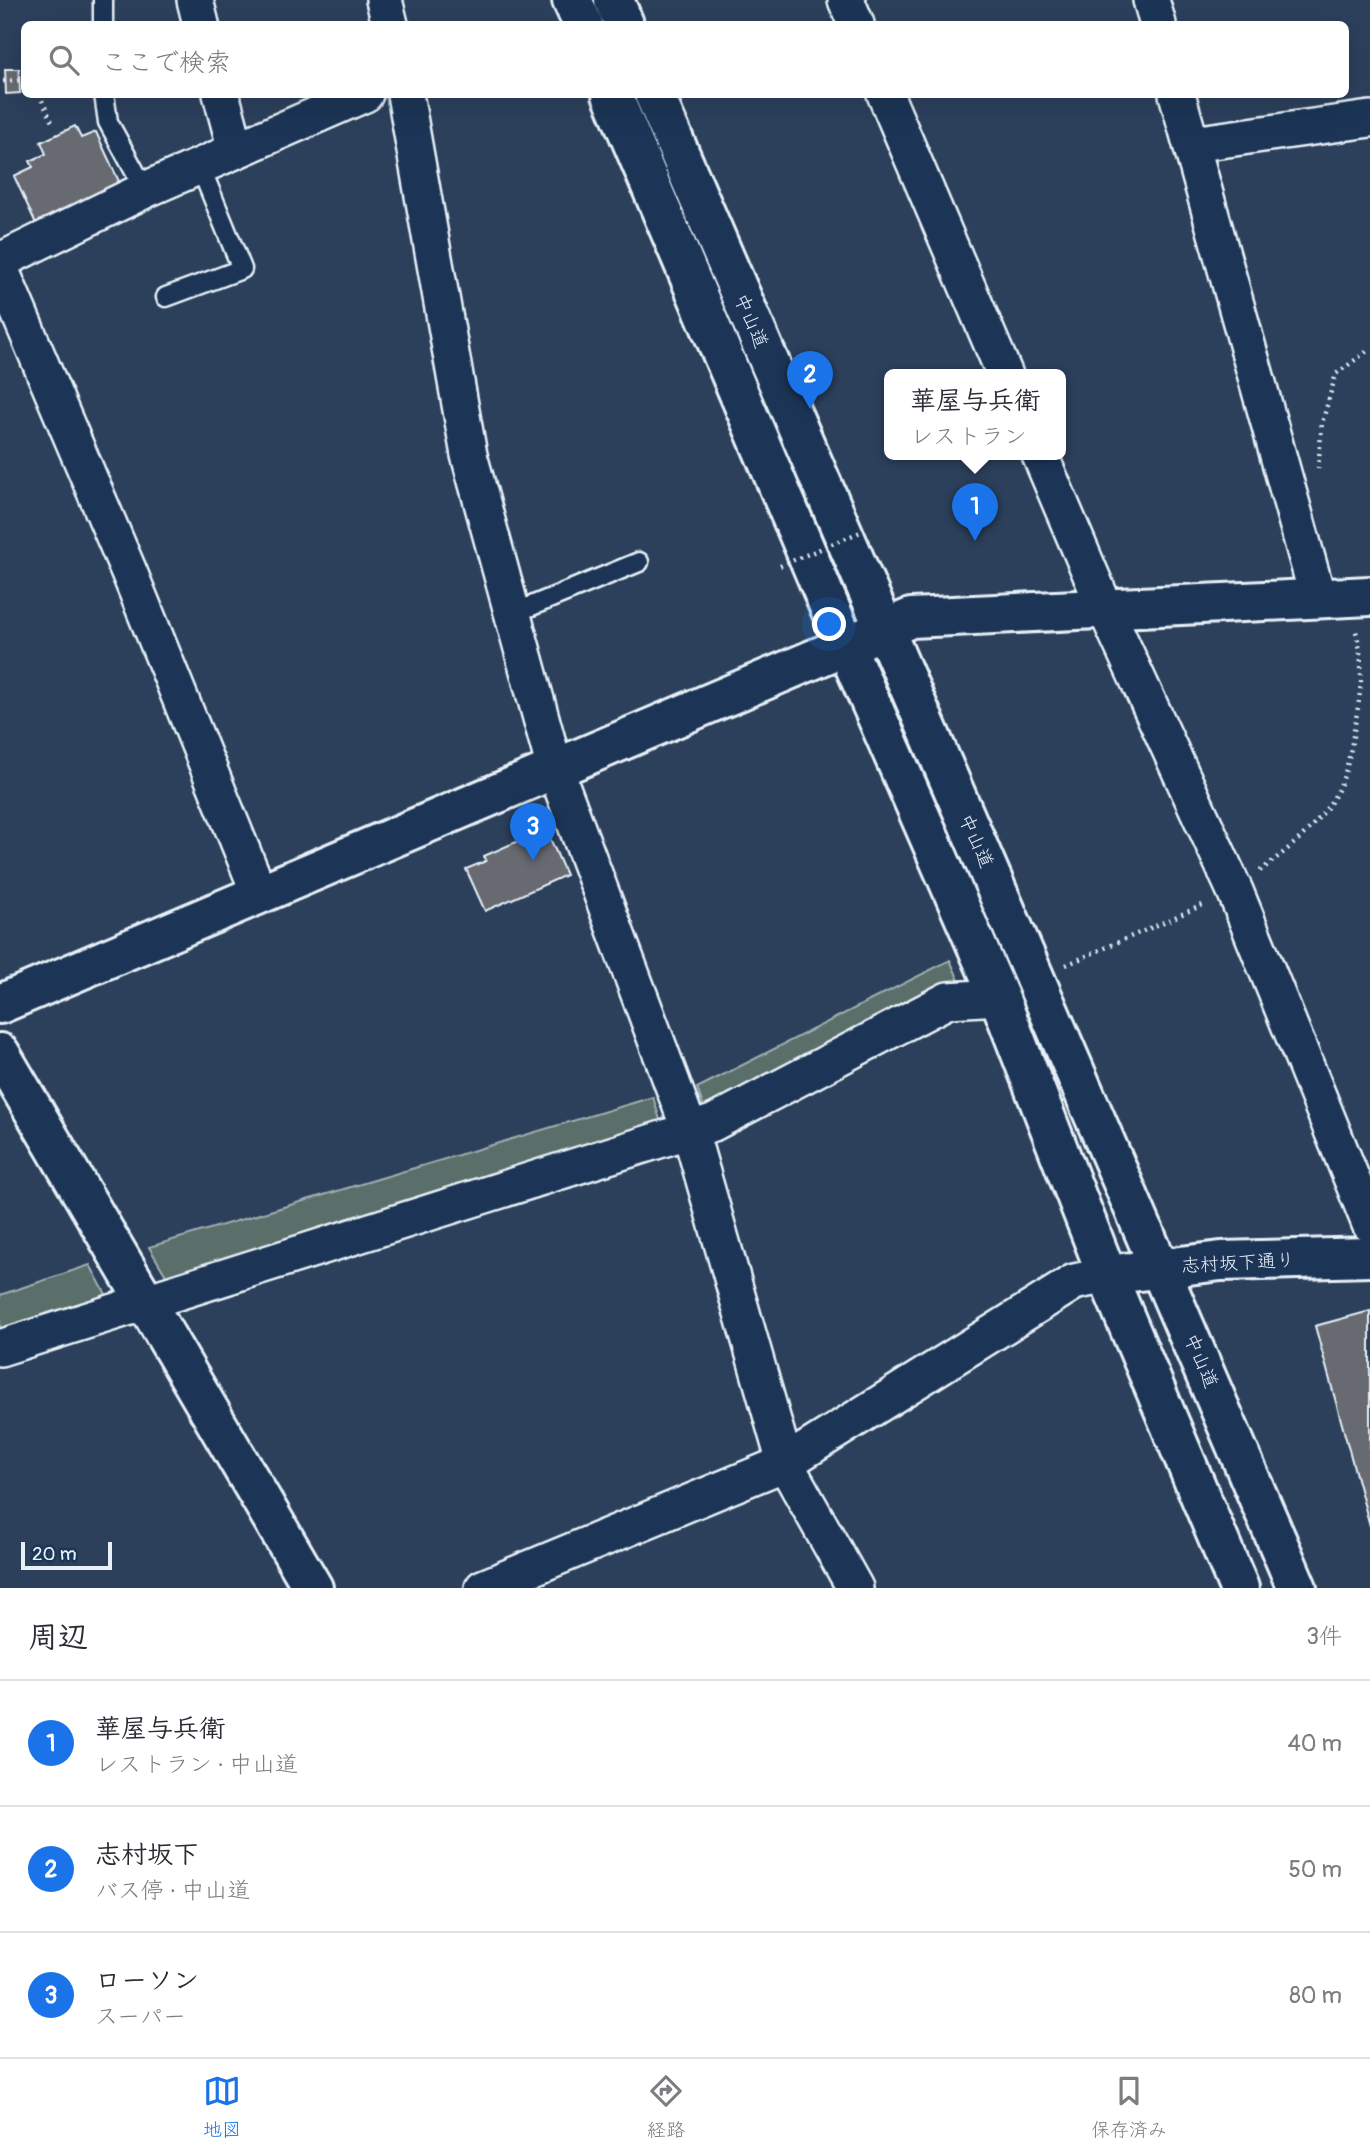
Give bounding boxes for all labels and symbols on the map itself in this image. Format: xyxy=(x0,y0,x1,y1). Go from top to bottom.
street label: 中山道 xyxy=(729,290,773,352)
pin: 2 xyxy=(787,351,833,409)
pin: 1 xyxy=(952,483,998,541)
your location xyxy=(812,607,846,641)
pin: 3 xyxy=(510,803,556,861)
street label: 中山道 xyxy=(953,810,999,872)
street label: 志村坂下通り xyxy=(1180,1248,1296,1278)
street label: 中山道 xyxy=(1179,1330,1223,1392)
scale bar xyxy=(21,1539,112,1571)

